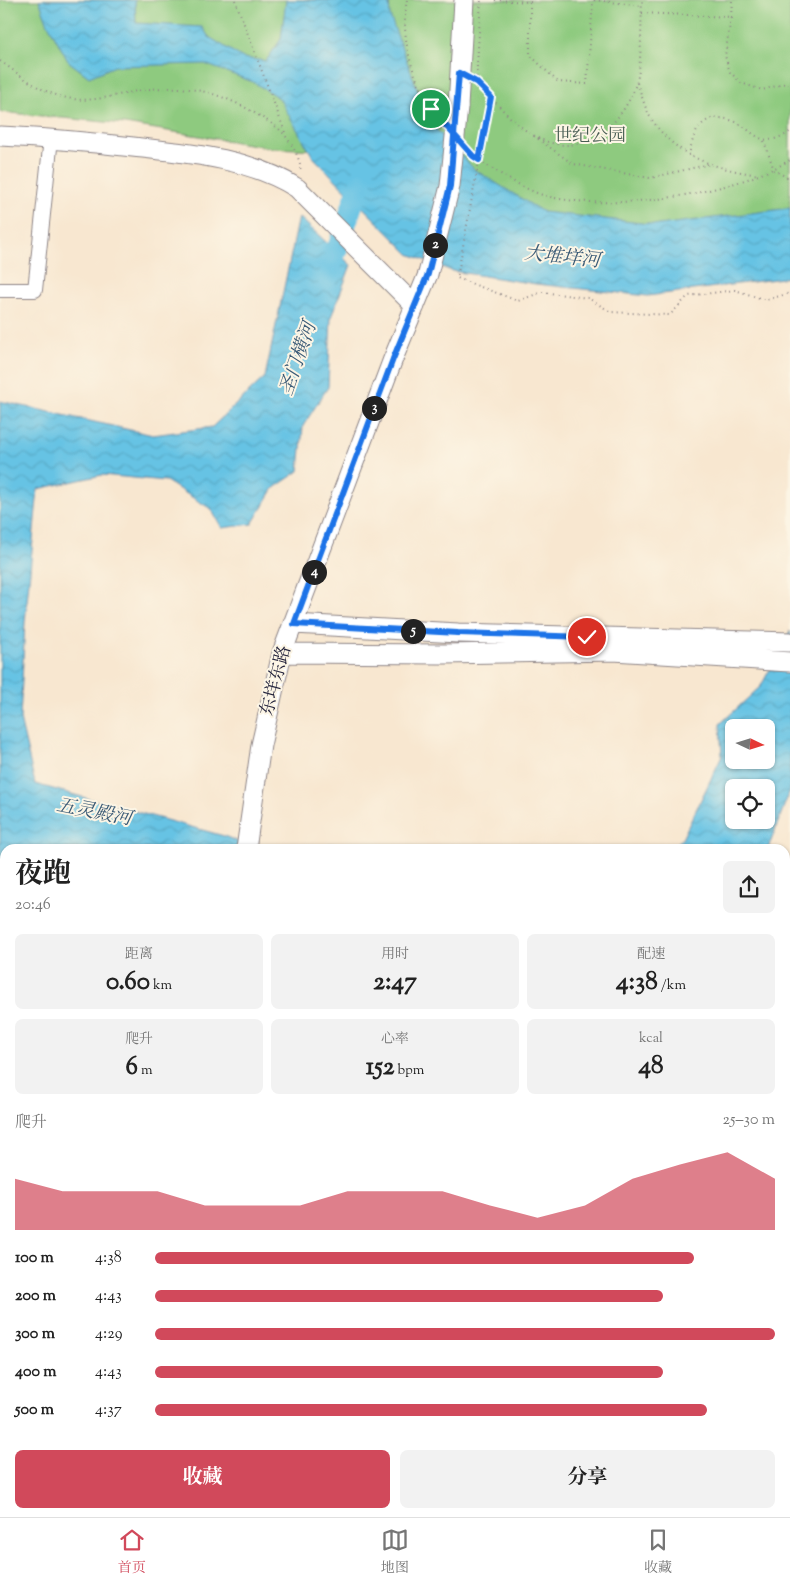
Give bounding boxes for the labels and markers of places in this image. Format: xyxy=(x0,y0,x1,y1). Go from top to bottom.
pin xyxy=(410,88,452,130)
pin: 2 xyxy=(422,232,448,258)
pin: 3 xyxy=(362,396,386,420)
pin: 4 xyxy=(302,560,326,584)
pin xyxy=(566,616,608,658)
pin: 5 xyxy=(400,618,426,644)

